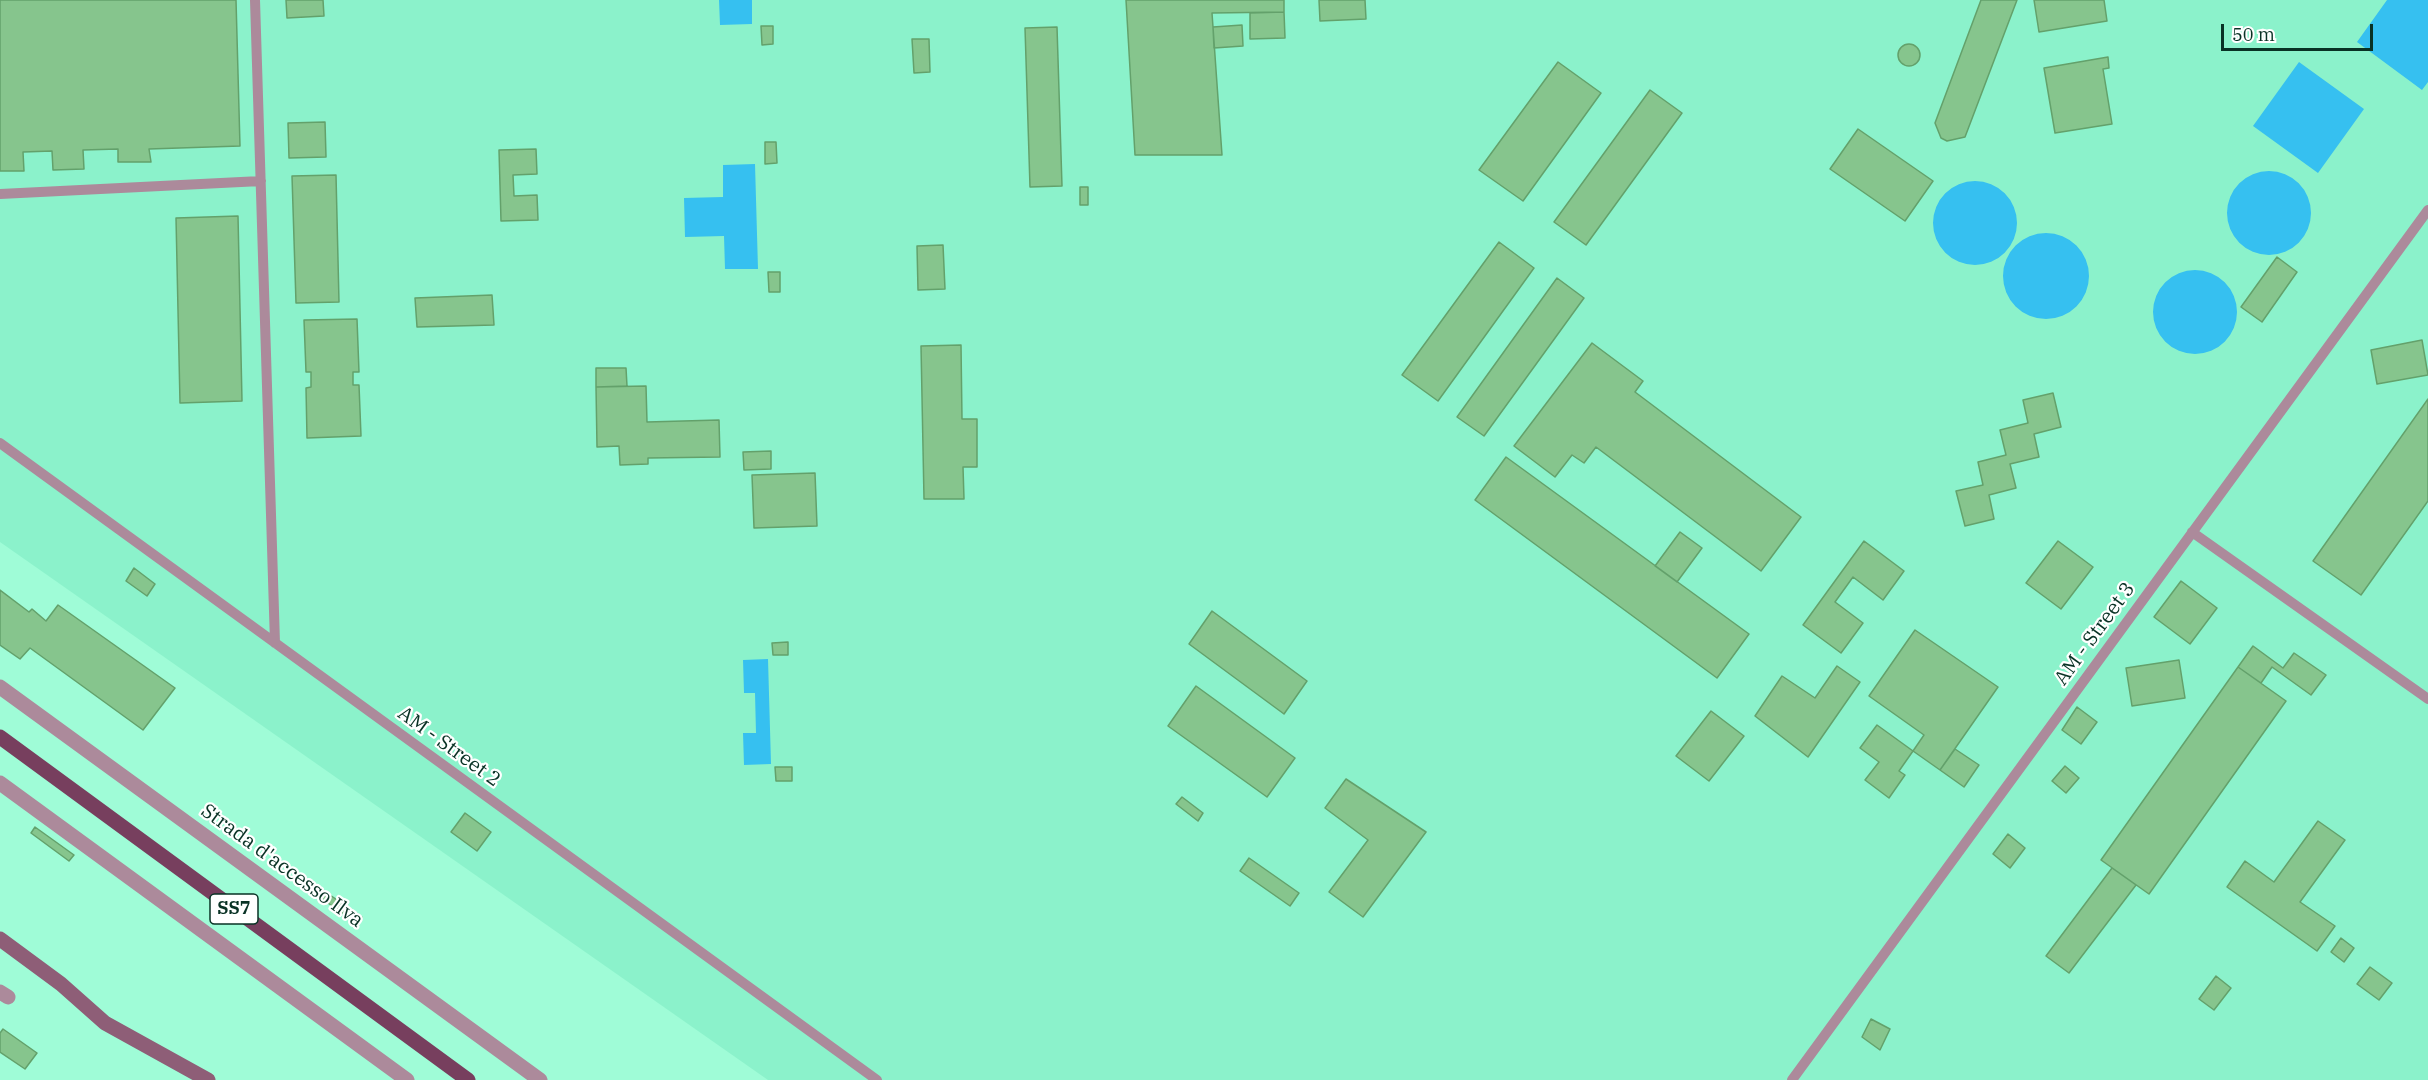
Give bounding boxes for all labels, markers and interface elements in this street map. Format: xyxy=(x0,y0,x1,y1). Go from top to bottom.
scale bar xyxy=(2224,12,2376,50)
text: 50 m xyxy=(2232,23,2275,46)
street label: AM - Street 3 xyxy=(2050,578,2140,690)
street label: AM - Street 2 xyxy=(393,702,505,792)
street label: Strada d'accesso Ilva xyxy=(196,799,368,933)
road number: SS7 xyxy=(210,894,258,924)

